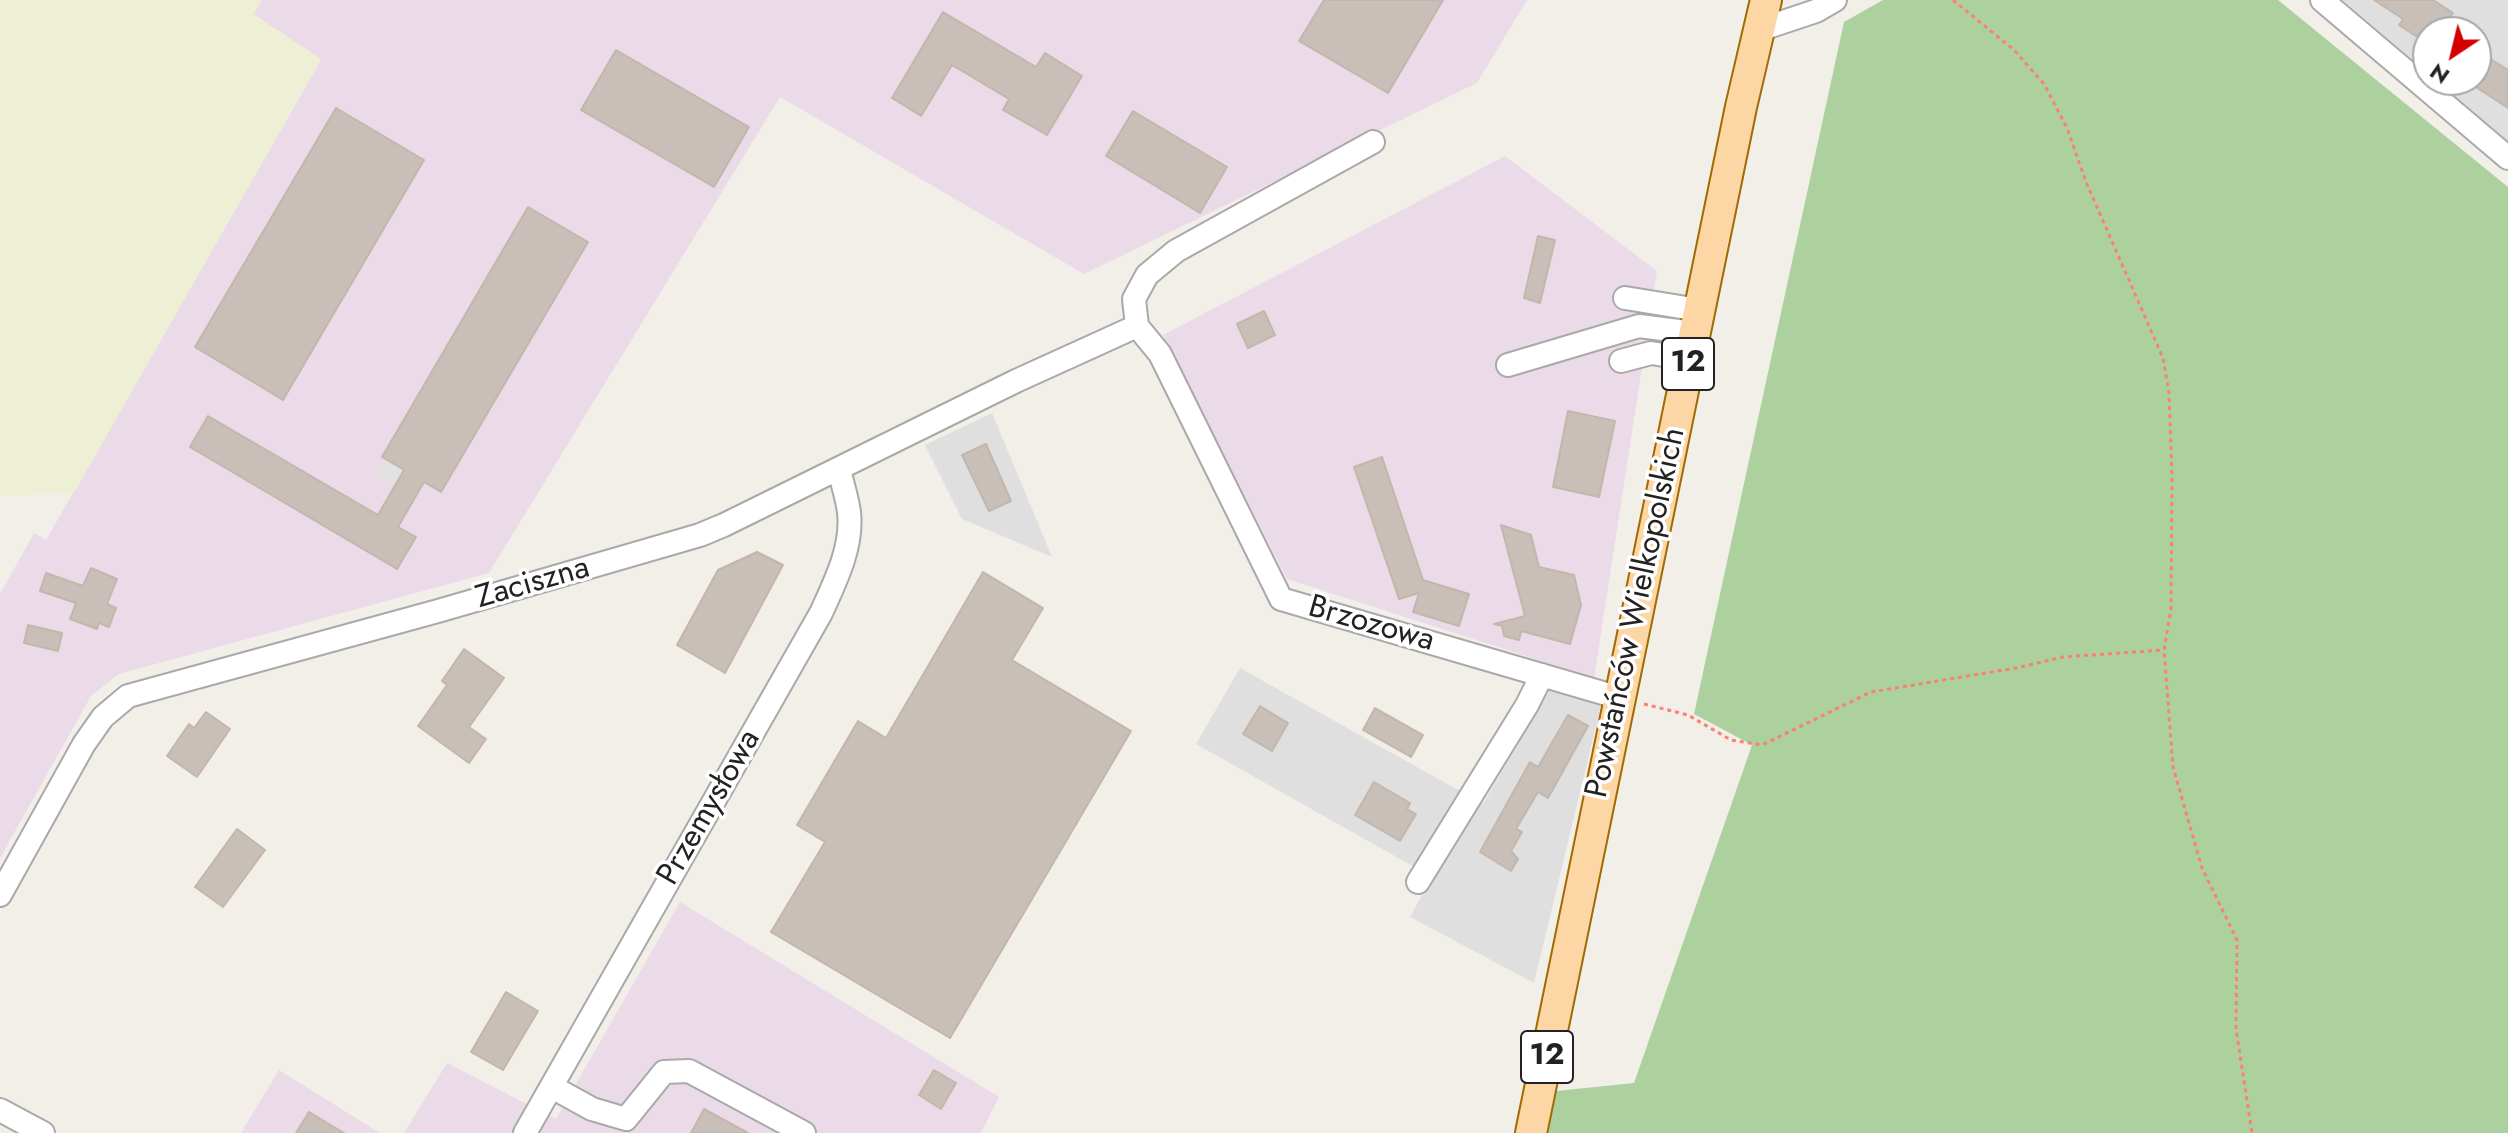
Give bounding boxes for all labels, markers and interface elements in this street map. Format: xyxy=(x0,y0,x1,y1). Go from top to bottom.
north arrow xyxy=(2412,16,2492,96)
text: N xyxy=(2423,56,2456,92)
road number: 12 xyxy=(1662,338,1714,390)
street label: Powstańców Wielkopolskich xyxy=(1579,425,1695,801)
street label: Zaciszna xyxy=(472,550,594,618)
street label: Brzozowa xyxy=(1304,589,1438,661)
street label: Przemysłowa xyxy=(650,724,770,892)
road number: 12 xyxy=(1521,1031,1573,1083)

